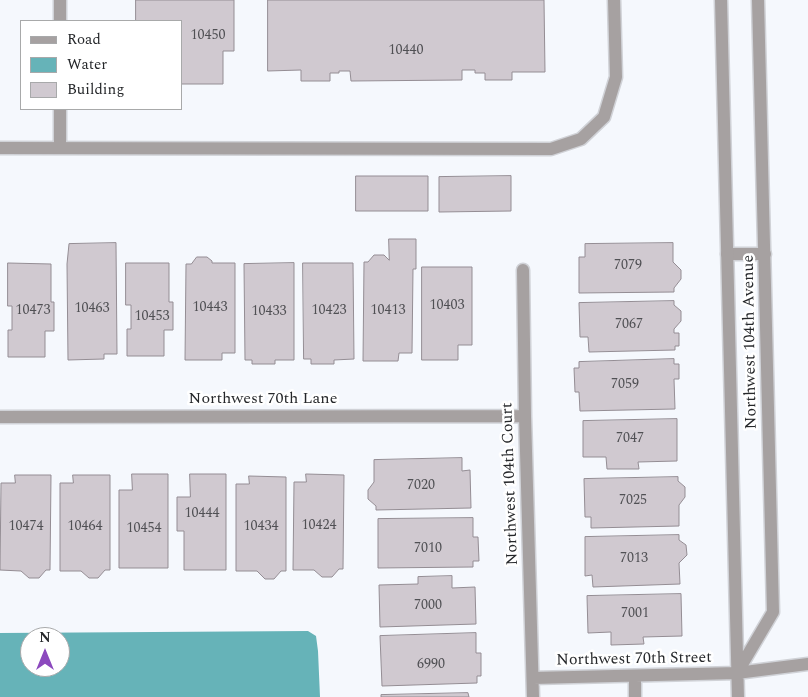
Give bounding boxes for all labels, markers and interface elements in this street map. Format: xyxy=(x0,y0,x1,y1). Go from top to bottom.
legend xyxy=(20,20,182,110)
text: Road xyxy=(67,28,101,51)
house number: 10450 xyxy=(191,28,225,44)
house number: 10440 xyxy=(389,43,423,59)
text: Water xyxy=(67,53,107,76)
text: Building xyxy=(67,78,124,101)
street label: Northwest 104th Avenue xyxy=(740,255,762,429)
house number: 7079 xyxy=(614,258,642,274)
house number: 10403 xyxy=(430,298,464,314)
house number: 10443 xyxy=(193,300,227,316)
house number: 10463 xyxy=(75,301,109,317)
house number: 10473 xyxy=(16,303,50,319)
house number: 10423 xyxy=(312,303,346,319)
house number: 10413 xyxy=(371,303,405,319)
house number: 10433 xyxy=(252,304,286,320)
house number: 10453 xyxy=(135,309,169,325)
house number: 7067 xyxy=(615,317,643,333)
house number: 7059 xyxy=(611,377,639,393)
street label: Northwest 70th Lane xyxy=(189,390,337,410)
street label: Northwest 104th Court xyxy=(499,402,523,566)
house number: 7047 xyxy=(616,431,644,447)
house number: 7020 xyxy=(407,478,435,494)
house number: 7025 xyxy=(619,493,647,509)
house number: 10444 xyxy=(185,506,219,522)
house number: 10424 xyxy=(302,518,336,534)
house number: 10474 xyxy=(9,519,43,535)
house number: 10464 xyxy=(68,519,102,535)
house number: 10434 xyxy=(244,519,278,535)
house number: 10454 xyxy=(127,521,161,537)
house number: 7010 xyxy=(414,541,442,557)
house number: 7013 xyxy=(620,551,648,567)
house number: 7000 xyxy=(414,598,442,614)
house number: 7001 xyxy=(621,606,649,622)
north arrow xyxy=(20,627,70,677)
text: N xyxy=(39,627,51,648)
street label: Northwest 70th Street xyxy=(556,649,712,671)
house number: 6990 xyxy=(417,657,445,673)

